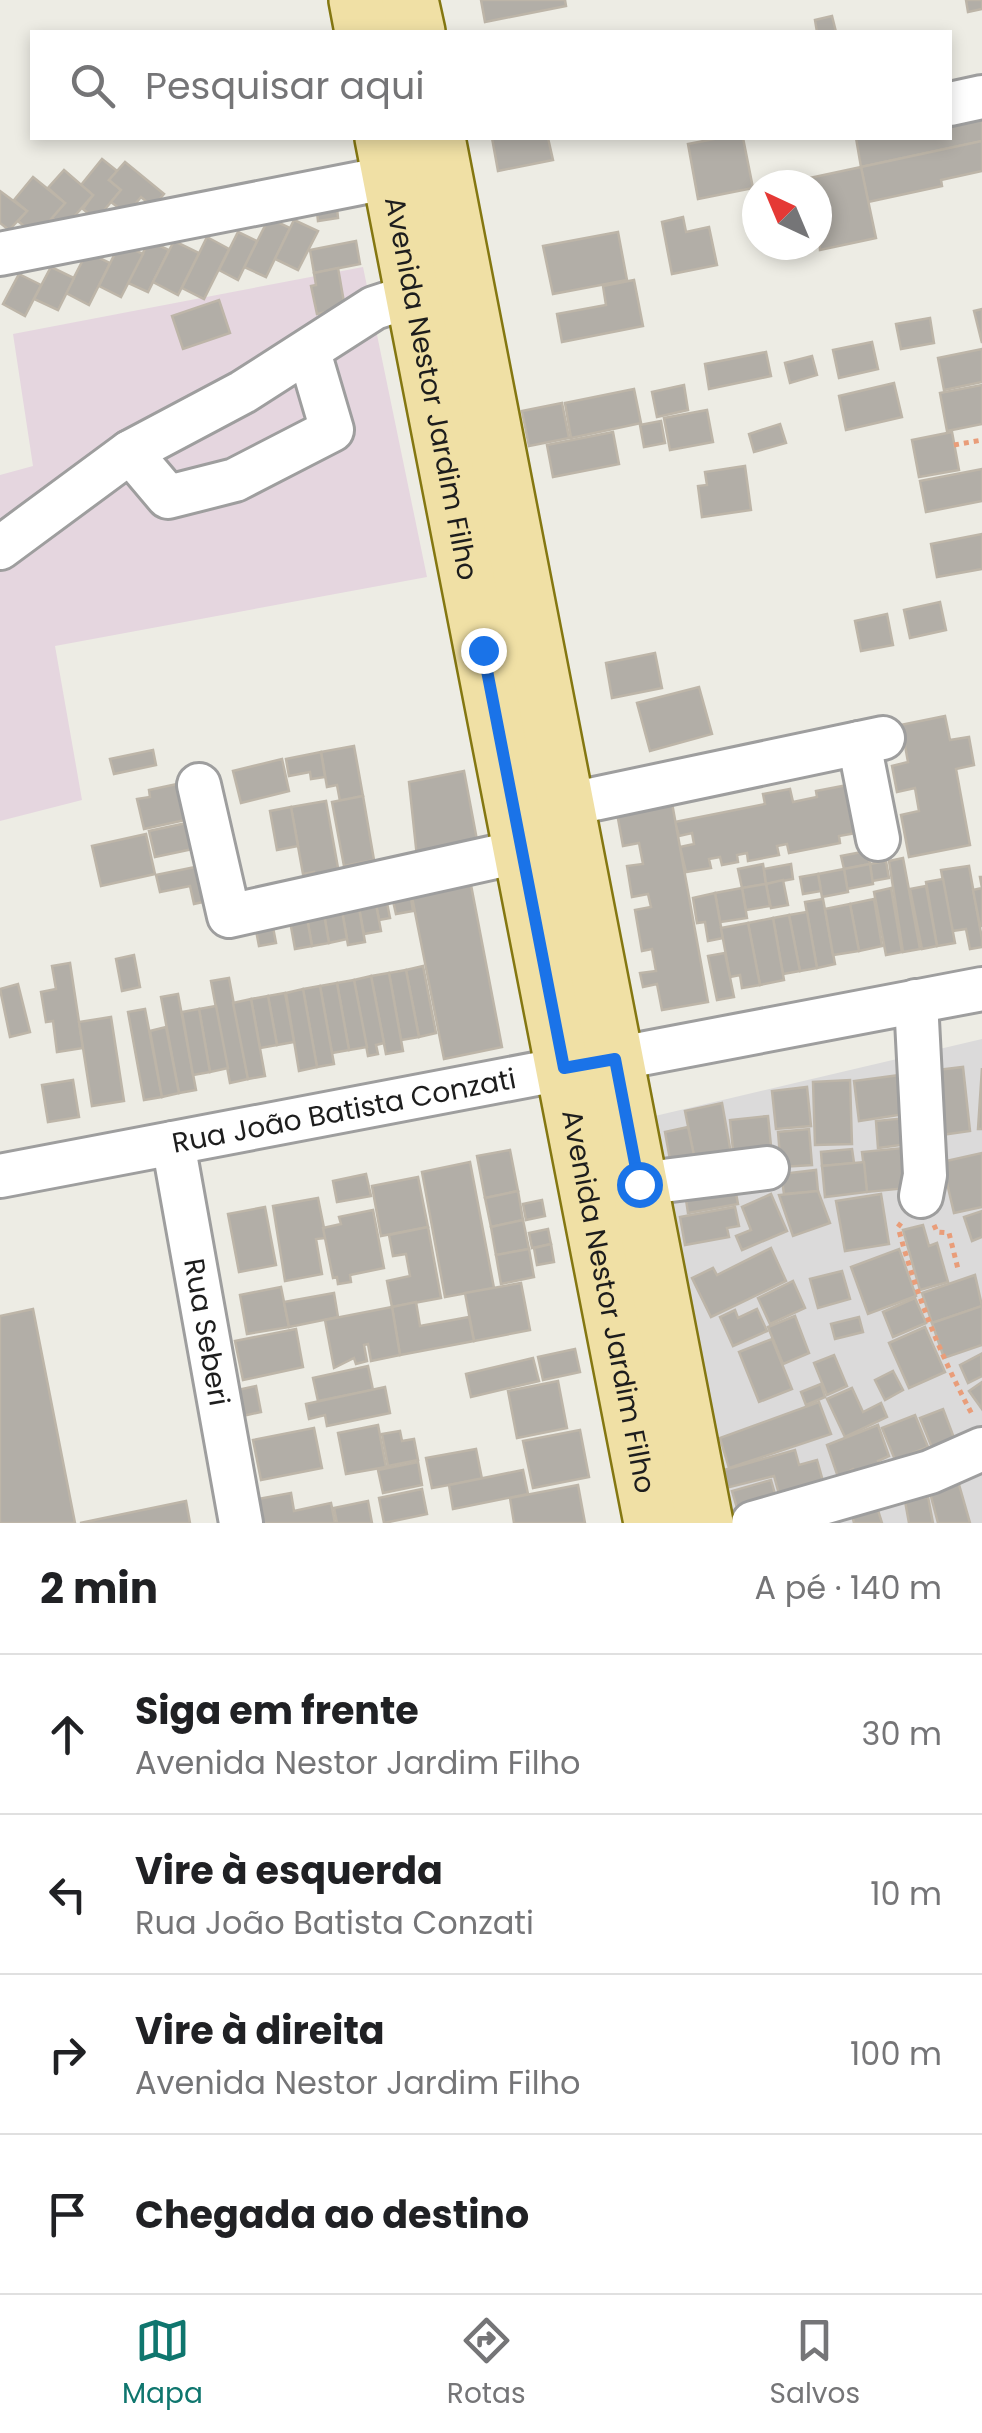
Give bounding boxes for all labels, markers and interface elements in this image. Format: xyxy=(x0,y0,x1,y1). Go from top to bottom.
search box xyxy=(30,30,952,140)
icon: search xyxy=(65,58,120,113)
text: Pesquisar aqui xyxy=(145,59,425,112)
north arrow xyxy=(742,170,832,260)
street label: Avenida Nestor Jardim Filho xyxy=(375,193,487,584)
route end xyxy=(461,628,507,674)
street label: Rua João Batista Conzati xyxy=(169,1059,519,1163)
street label: Avenida Nestor Jardim Filho xyxy=(552,1106,665,1497)
route start xyxy=(617,1162,663,1208)
street label: Rua Seberi xyxy=(174,1255,239,1409)
text: 2 min xyxy=(40,1559,158,1618)
text: A pé · 140 m xyxy=(755,1565,942,1610)
text: Siga em frente xyxy=(135,1684,419,1737)
icon: ahead xyxy=(40,1707,95,1762)
text: 30 m xyxy=(862,1711,942,1756)
text: Avenida Nestor Jardim Filho xyxy=(135,1740,581,1785)
text: Vire à esquerda xyxy=(135,1844,443,1897)
icon: left xyxy=(40,1867,95,1922)
text: 10 m xyxy=(870,1871,942,1916)
text: Rua João Batista Conzati xyxy=(135,1900,534,1945)
text: Vire à direita xyxy=(135,2004,385,2057)
icon: right xyxy=(40,2027,95,2082)
text: 100 m xyxy=(850,2031,942,2076)
text: Avenida Nestor Jardim Filho xyxy=(135,2060,581,2105)
icon: arrive xyxy=(40,2187,95,2242)
text: Chegada ao destino xyxy=(135,2188,529,2241)
tab: Mapa xyxy=(122,2313,203,2415)
tab: Rotas xyxy=(447,2313,526,2415)
tab: Salvos xyxy=(770,2313,860,2415)

